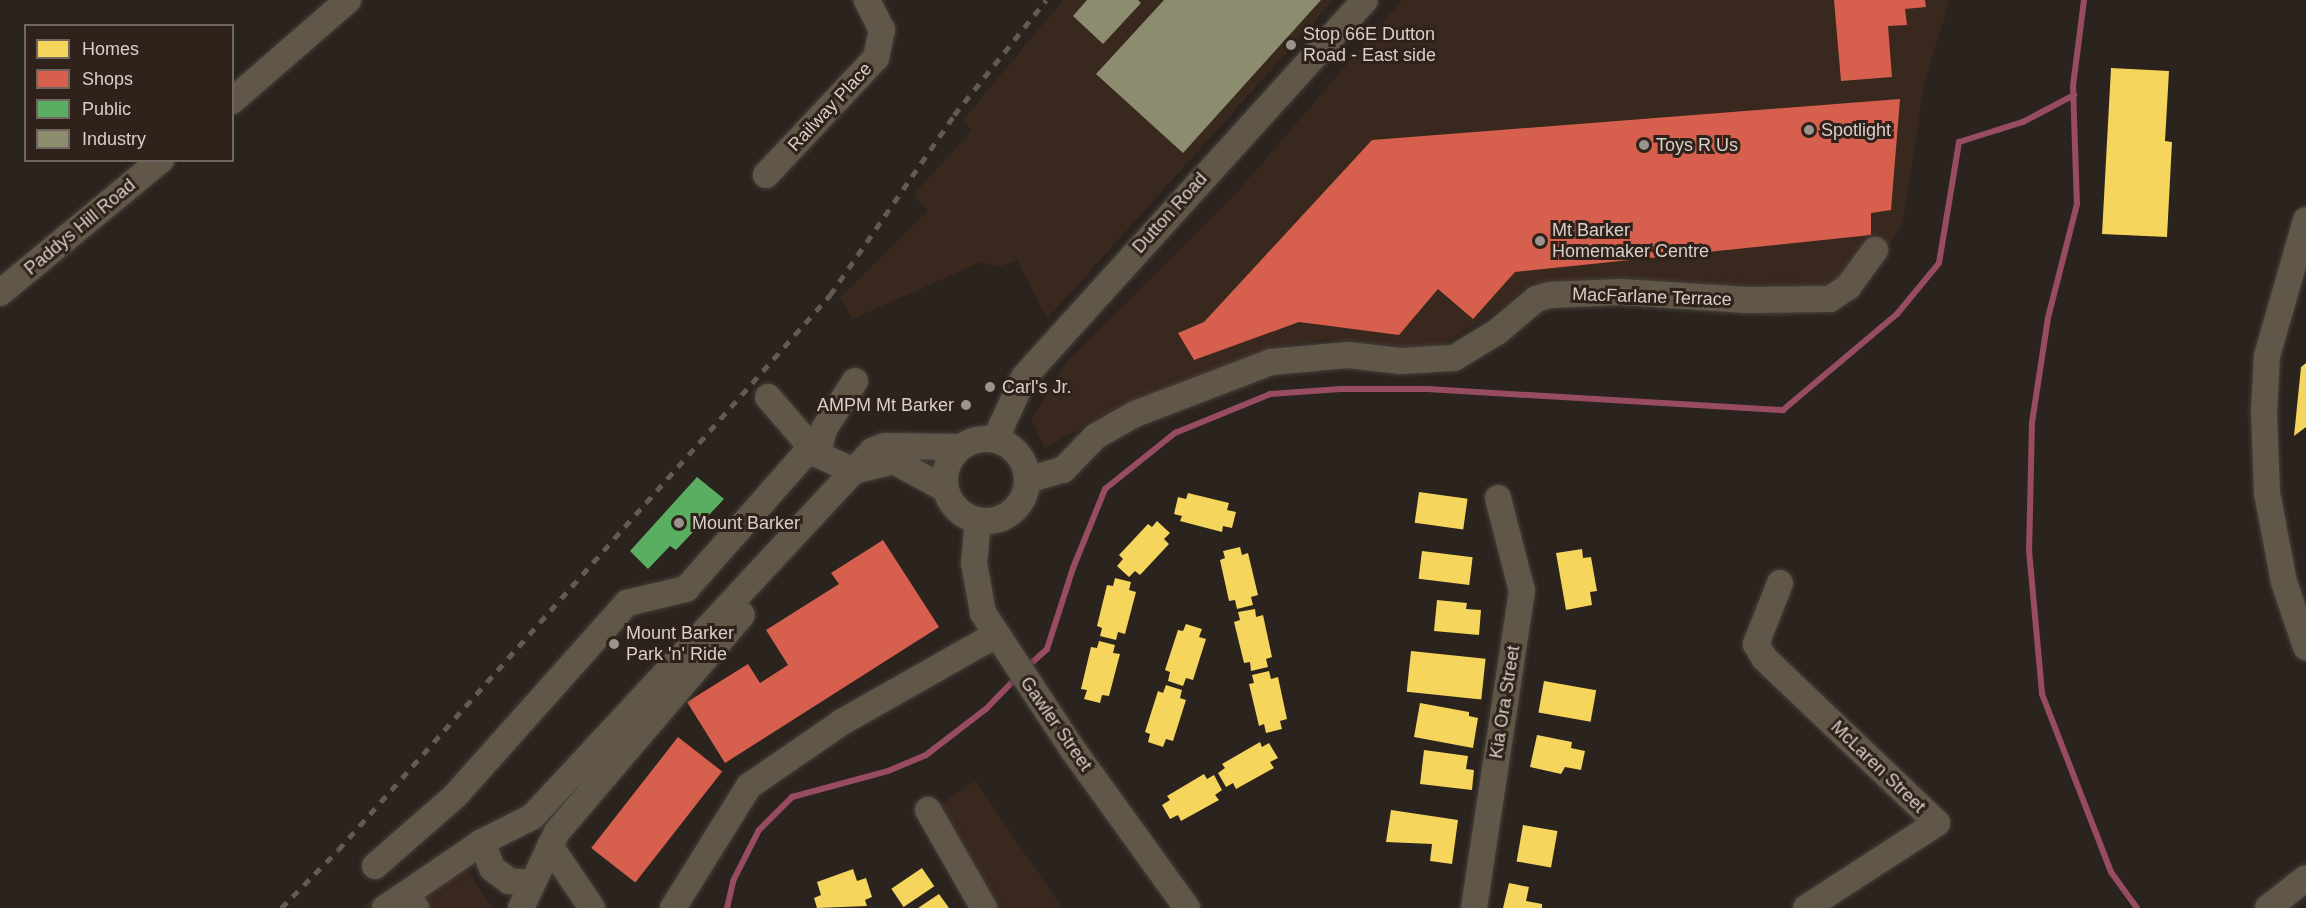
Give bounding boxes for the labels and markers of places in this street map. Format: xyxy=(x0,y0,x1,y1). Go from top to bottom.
place label: Stop 66E Dutton Road - East side xyxy=(1303,24,1436,66)
marker: Stop 66E Dutton Road - East side xyxy=(1284,38,1298,52)
place label: Spotlight xyxy=(1821,119,1891,141)
marker: Spotlight xyxy=(1802,123,1816,137)
place label: Toys R Us xyxy=(1656,134,1738,156)
marker: Toys R Us xyxy=(1637,138,1651,152)
place label: Mt Barker Homemaker Centre xyxy=(1552,220,1709,262)
marker: Mt Barker Homemaker Centre xyxy=(1533,234,1547,248)
place label: Carl's Jr. xyxy=(1002,376,1071,398)
marker: Carl's Jr. xyxy=(983,380,997,394)
place label: AMPM Mt Barker xyxy=(817,394,954,416)
marker: AMPM Mt Barker xyxy=(959,398,973,412)
place label: Mount Barker xyxy=(692,512,800,534)
marker: Mount Barker xyxy=(670,514,688,532)
place label: Mount Barker Park 'n' Ride xyxy=(626,623,734,666)
marker: Mount Barker Park 'n' Ride xyxy=(607,637,621,651)

